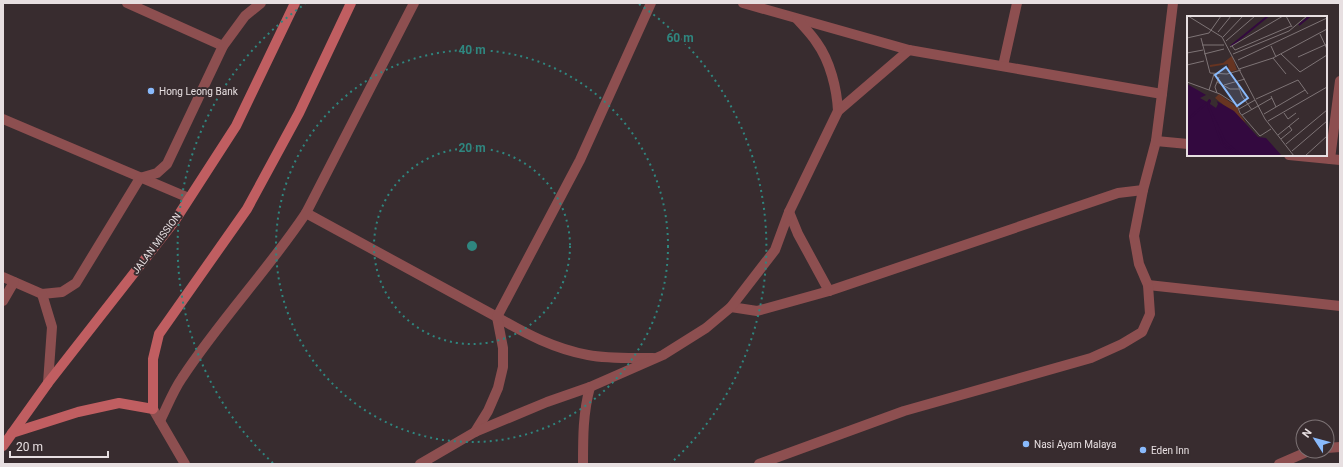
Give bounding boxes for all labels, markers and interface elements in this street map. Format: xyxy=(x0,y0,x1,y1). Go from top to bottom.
inset map xyxy=(1187,16,1327,156)
text: 60 m xyxy=(666,31,694,45)
text: 40 m xyxy=(458,43,486,57)
marker: Hong Leong Bank xyxy=(146,86,156,96)
place label: Hong Leong Bank xyxy=(159,86,239,97)
text: 20 m xyxy=(458,141,486,155)
street label: JALAN MISSION xyxy=(130,211,183,276)
centre of rings xyxy=(465,239,479,253)
north arrow xyxy=(1295,419,1335,459)
text: N xyxy=(1300,426,1315,440)
scale bar xyxy=(10,433,108,459)
marker: Nasi Ayam Malaya xyxy=(1021,439,1031,449)
place label: Nasi Ayam Malaya xyxy=(1034,439,1116,450)
text: 20 m xyxy=(16,440,43,454)
marker: Eden Inn xyxy=(1138,445,1148,455)
place label: Eden Inn xyxy=(1151,445,1189,456)

